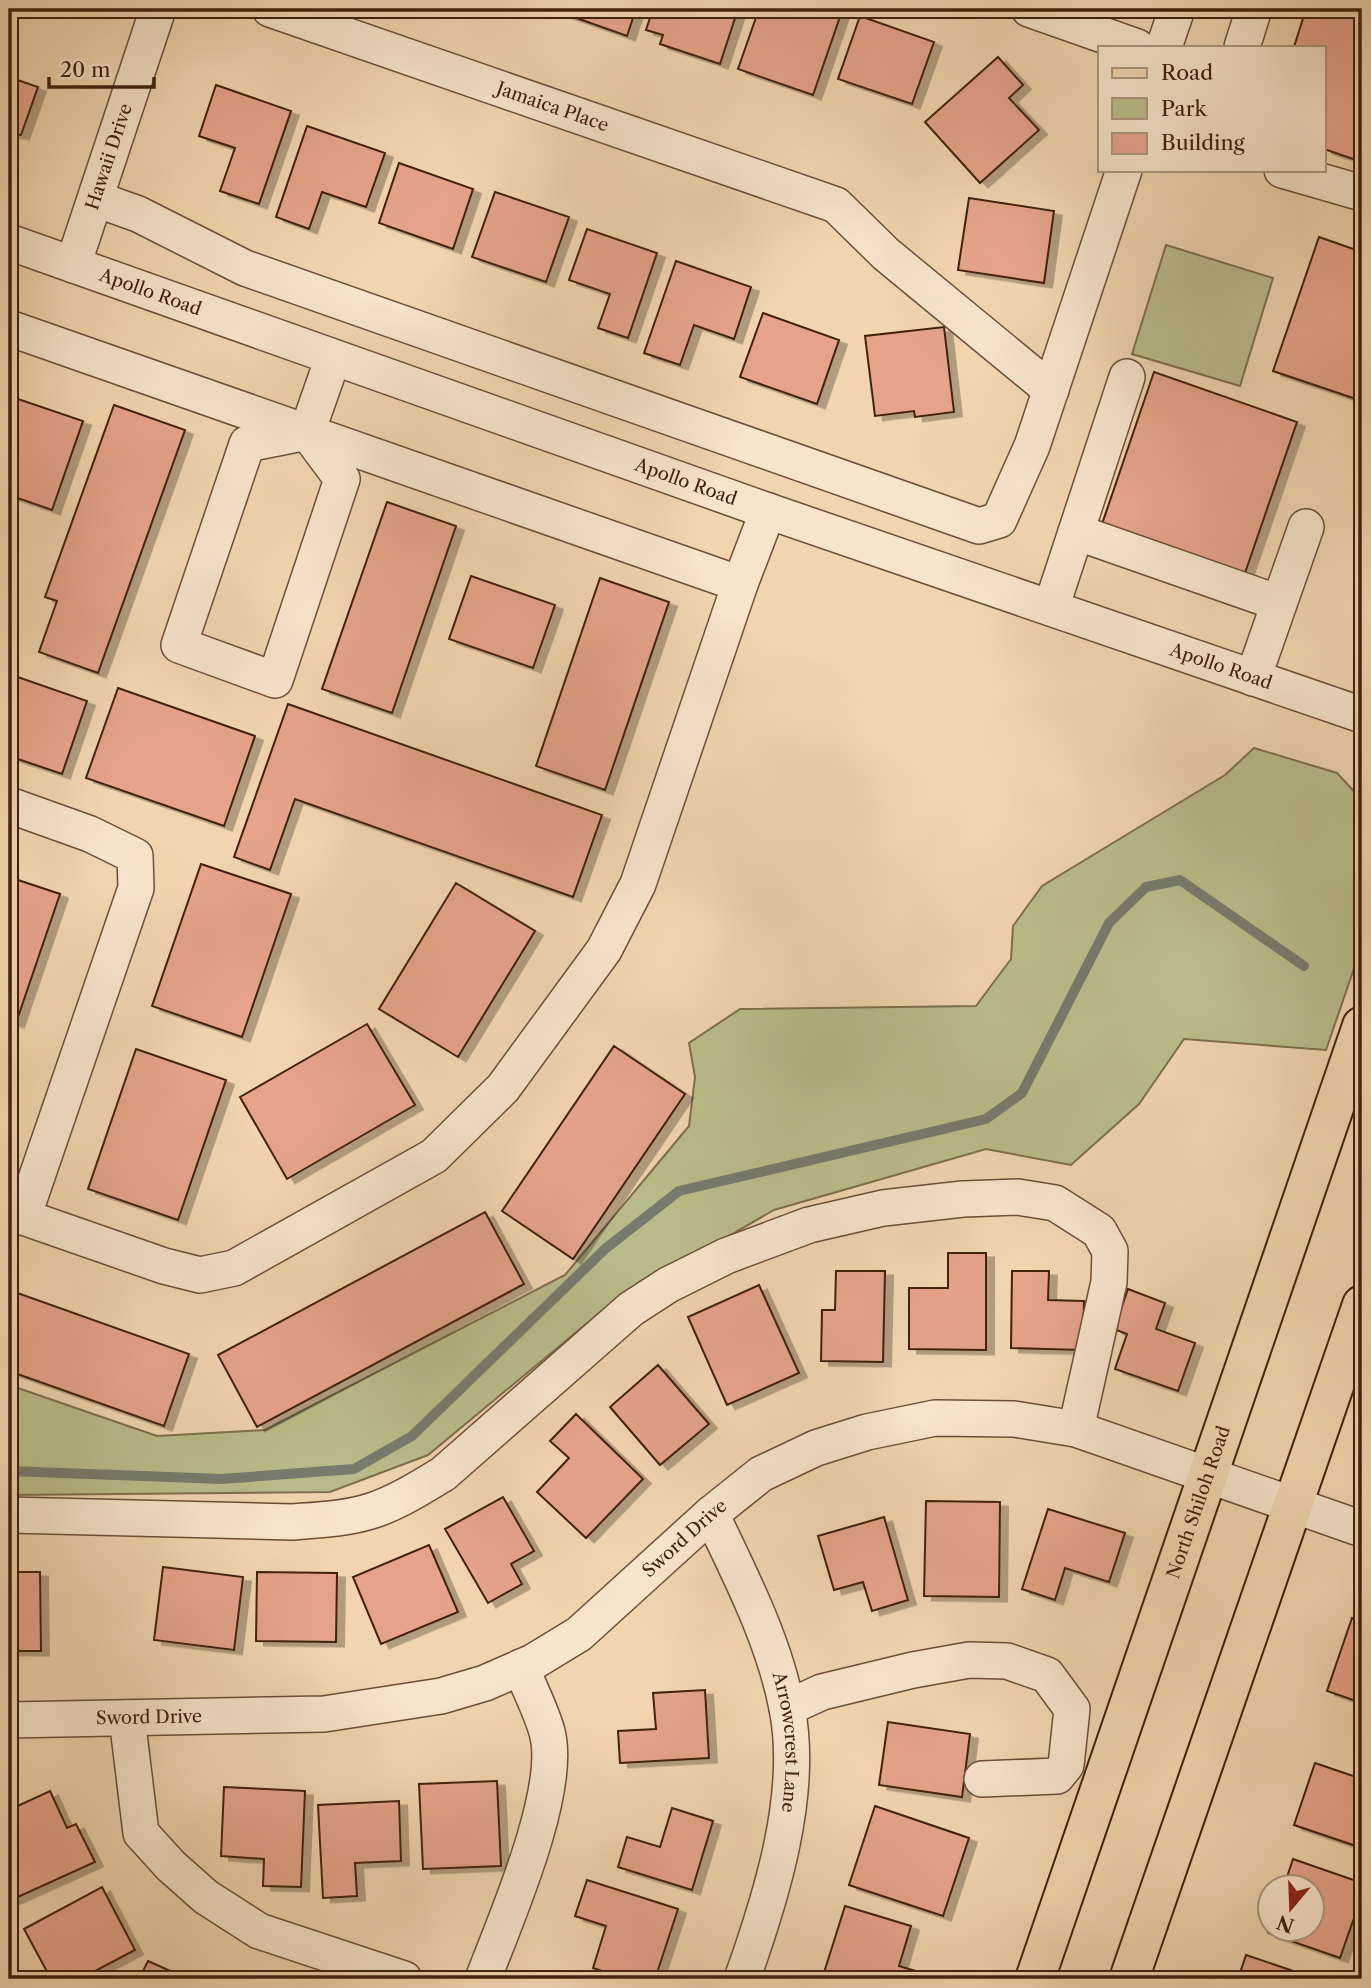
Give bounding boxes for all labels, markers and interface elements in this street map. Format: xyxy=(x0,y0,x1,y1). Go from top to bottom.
scale bar xyxy=(49,46,154,90)
legend xyxy=(1098,46,1326,172)
text: 20 m xyxy=(60,57,111,82)
text: Road xyxy=(1161,60,1213,85)
street label: Jamaica Place xyxy=(491,76,612,136)
text: Park xyxy=(1161,96,1207,121)
street label: Hawaii Drive xyxy=(81,101,137,213)
text: Building xyxy=(1161,130,1246,155)
street label: Apollo Road xyxy=(96,264,204,320)
street label: Apollo Road xyxy=(631,453,740,510)
street label: Apollo Road xyxy=(1166,638,1275,694)
street label: North Shiloh Road xyxy=(1162,1423,1235,1582)
street label: Sword Drive xyxy=(638,1495,731,1582)
street label: Arrowcrest Lane xyxy=(767,1668,803,1814)
street label: Sword Drive xyxy=(96,1705,202,1729)
north arrow xyxy=(1256,1872,1326,1942)
text: N xyxy=(1274,1910,1297,1937)

